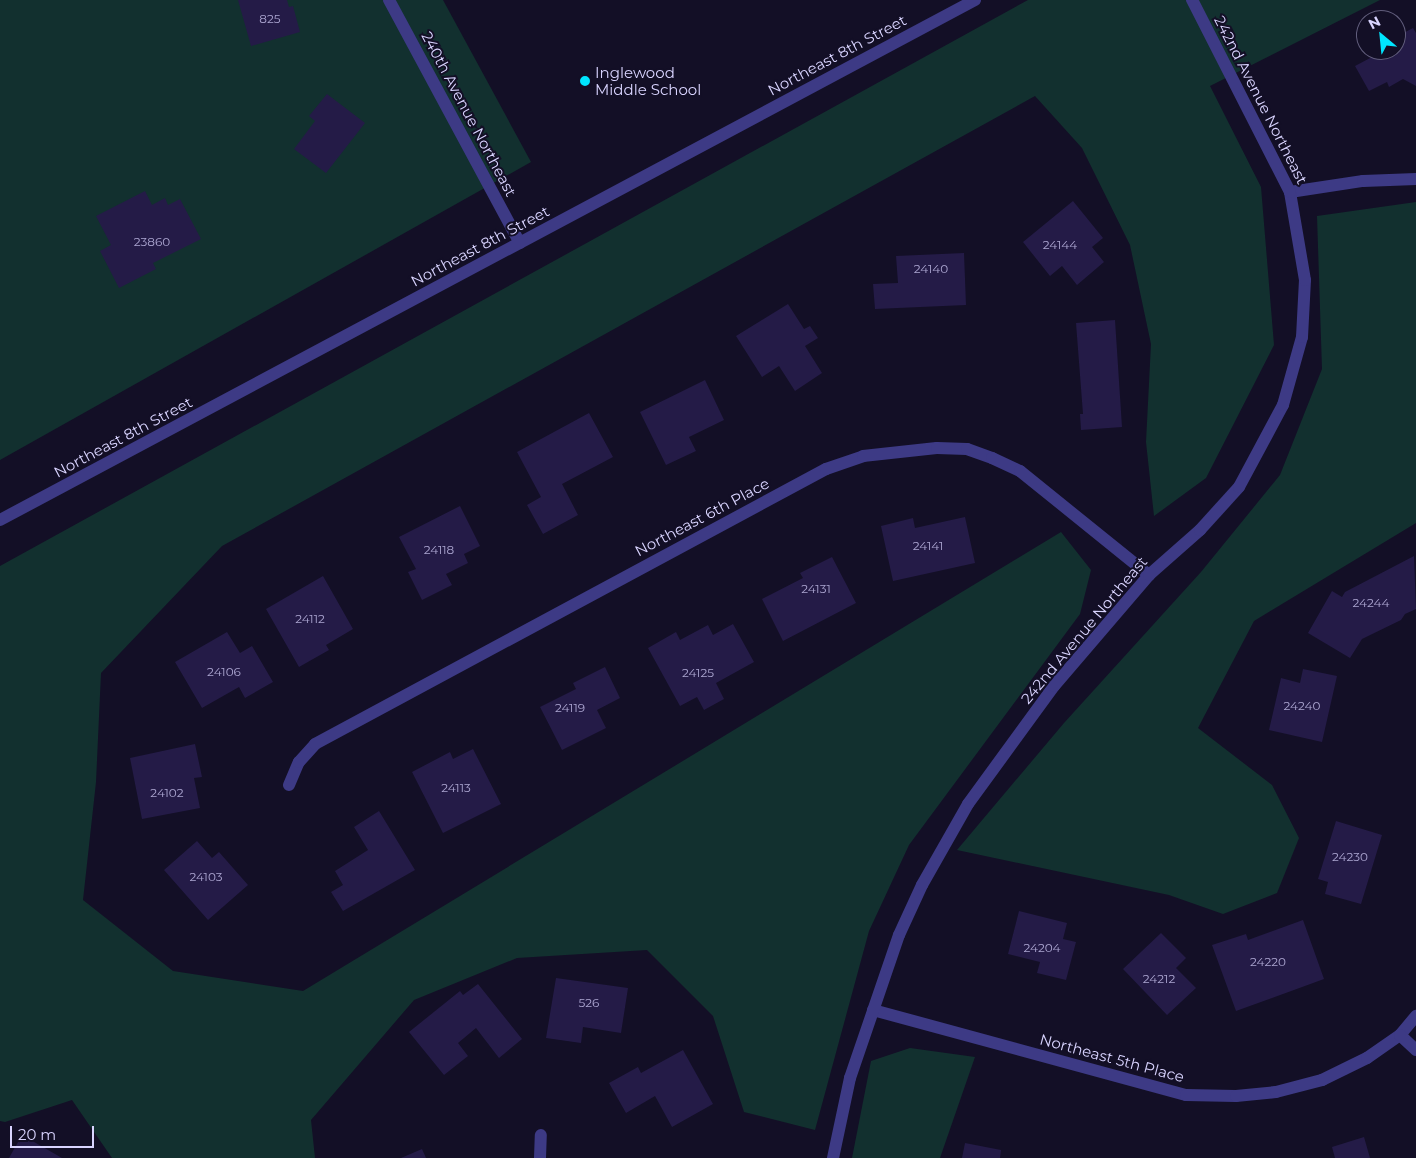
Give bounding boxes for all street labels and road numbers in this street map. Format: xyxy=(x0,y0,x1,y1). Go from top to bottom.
street label: Northeast 8th Street xyxy=(765,11,909,99)
street label: 242nd Avenue Northeast xyxy=(1211,13,1311,187)
street label: 240th Avenue Northeast xyxy=(418,29,520,199)
street label: Northeast 8th Street xyxy=(408,202,552,290)
street label: Northeast 8th Street xyxy=(51,393,195,481)
street label: Northeast 6th Place xyxy=(632,474,772,560)
street label: 242nd Avenue Northeast xyxy=(1017,553,1151,707)
street label: Northeast 5th Place xyxy=(1038,1030,1186,1086)

